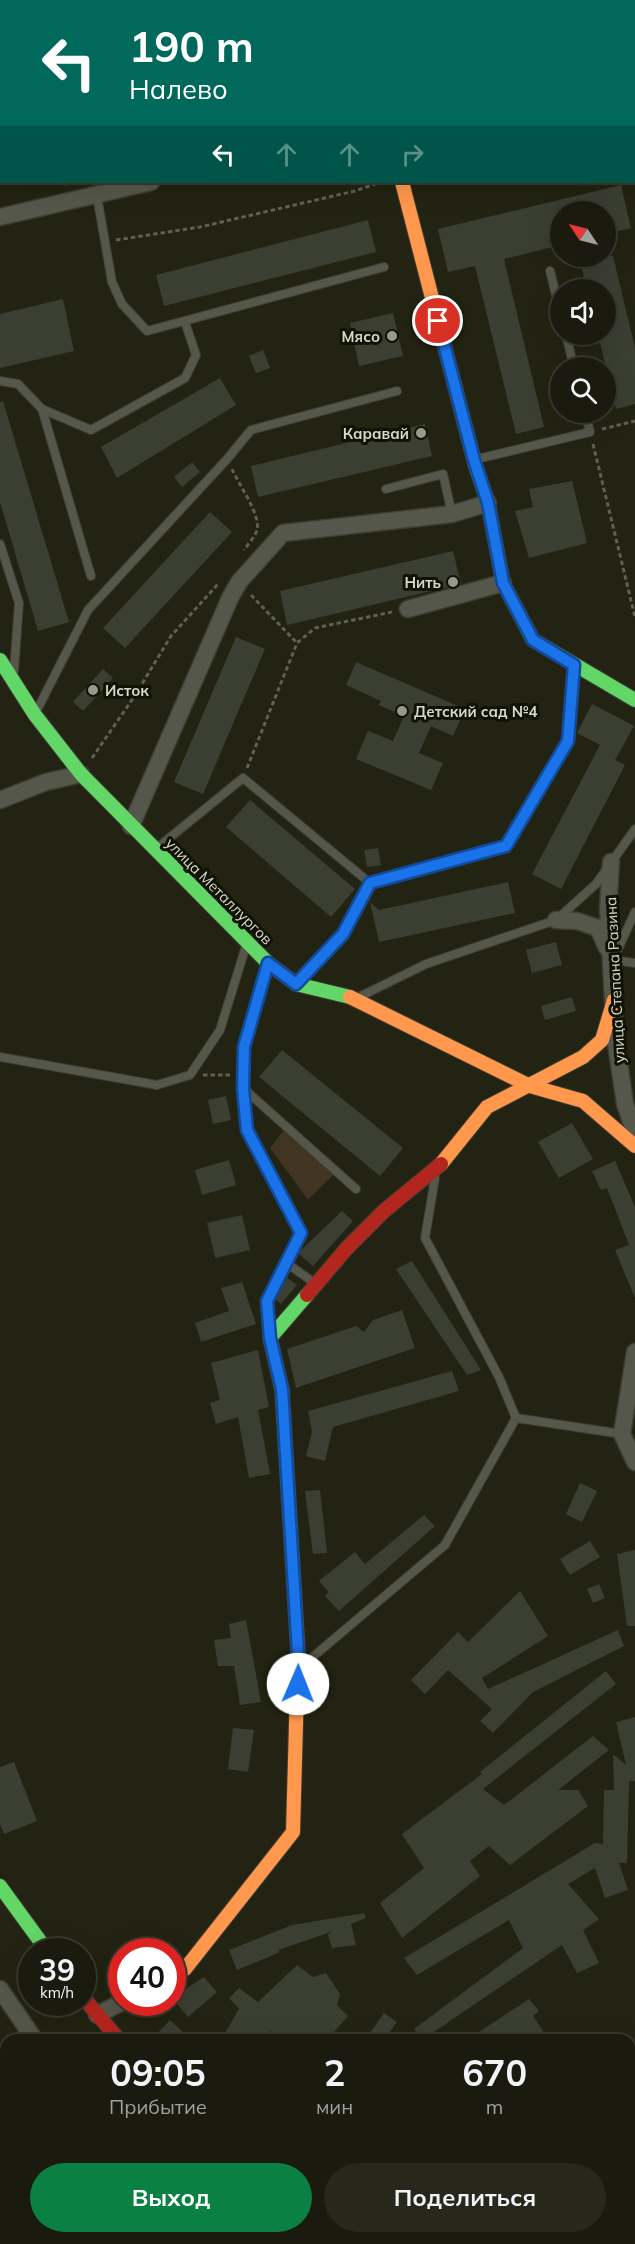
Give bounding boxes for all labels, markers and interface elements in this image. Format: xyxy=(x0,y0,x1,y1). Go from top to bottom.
text: 190 m xyxy=(129,20,254,73)
icon: left xyxy=(30,24,108,102)
text: Налево xyxy=(129,72,228,106)
icon: left xyxy=(207,138,240,171)
icon: ahead xyxy=(270,138,303,171)
icon: ahead xyxy=(333,138,366,171)
icon: right xyxy=(396,138,429,171)
north arrow xyxy=(550,201,616,267)
map controls xyxy=(550,201,616,423)
button: sound xyxy=(550,279,616,345)
pin xyxy=(412,295,463,346)
icon: arrive xyxy=(421,304,454,337)
place label: Мясо xyxy=(342,327,380,346)
marker: Мясо xyxy=(385,329,399,343)
button: search xyxy=(550,357,616,423)
place label: Каравай xyxy=(343,424,409,443)
marker: Каравай xyxy=(414,426,428,440)
place label: Нить xyxy=(404,573,441,592)
marker: Нить xyxy=(446,575,460,589)
place label: Исток xyxy=(105,681,149,700)
marker: Исток xyxy=(86,683,100,697)
place label: Детский сад №4 xyxy=(414,702,537,721)
marker: Детский сад №4 xyxy=(395,704,409,718)
street label: улица Металлургов xyxy=(162,834,276,948)
street label: улица Степана Разина xyxy=(601,896,629,1064)
position arrow xyxy=(266,1652,330,1716)
speed limit sign: 40 xyxy=(108,1938,186,2016)
text: 39 xyxy=(39,1951,75,1989)
text: km/h xyxy=(40,1983,74,2002)
text: 09:05 xyxy=(110,2050,206,2095)
text: 2 xyxy=(324,2050,345,2095)
text: 670 xyxy=(462,2050,527,2095)
text: Прибытие xyxy=(109,2094,207,2119)
text: мин xyxy=(316,2094,353,2119)
text: m xyxy=(486,2094,503,2119)
button: Выход xyxy=(30,2163,312,2232)
button: Поделиться xyxy=(324,2163,606,2232)

